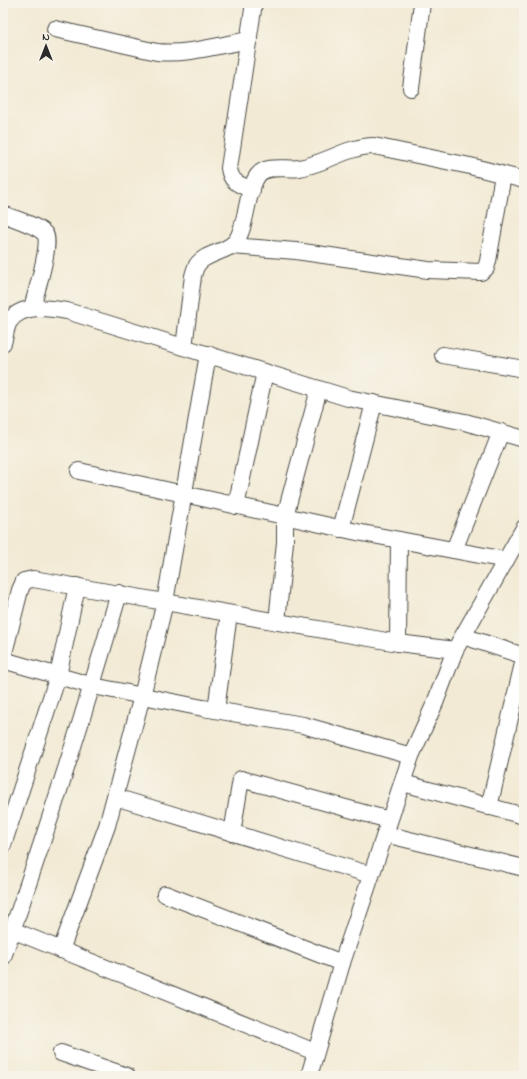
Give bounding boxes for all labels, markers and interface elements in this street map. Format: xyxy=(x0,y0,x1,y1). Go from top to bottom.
north arrow xyxy=(26,26,66,66)
text: N xyxy=(42,29,50,45)

